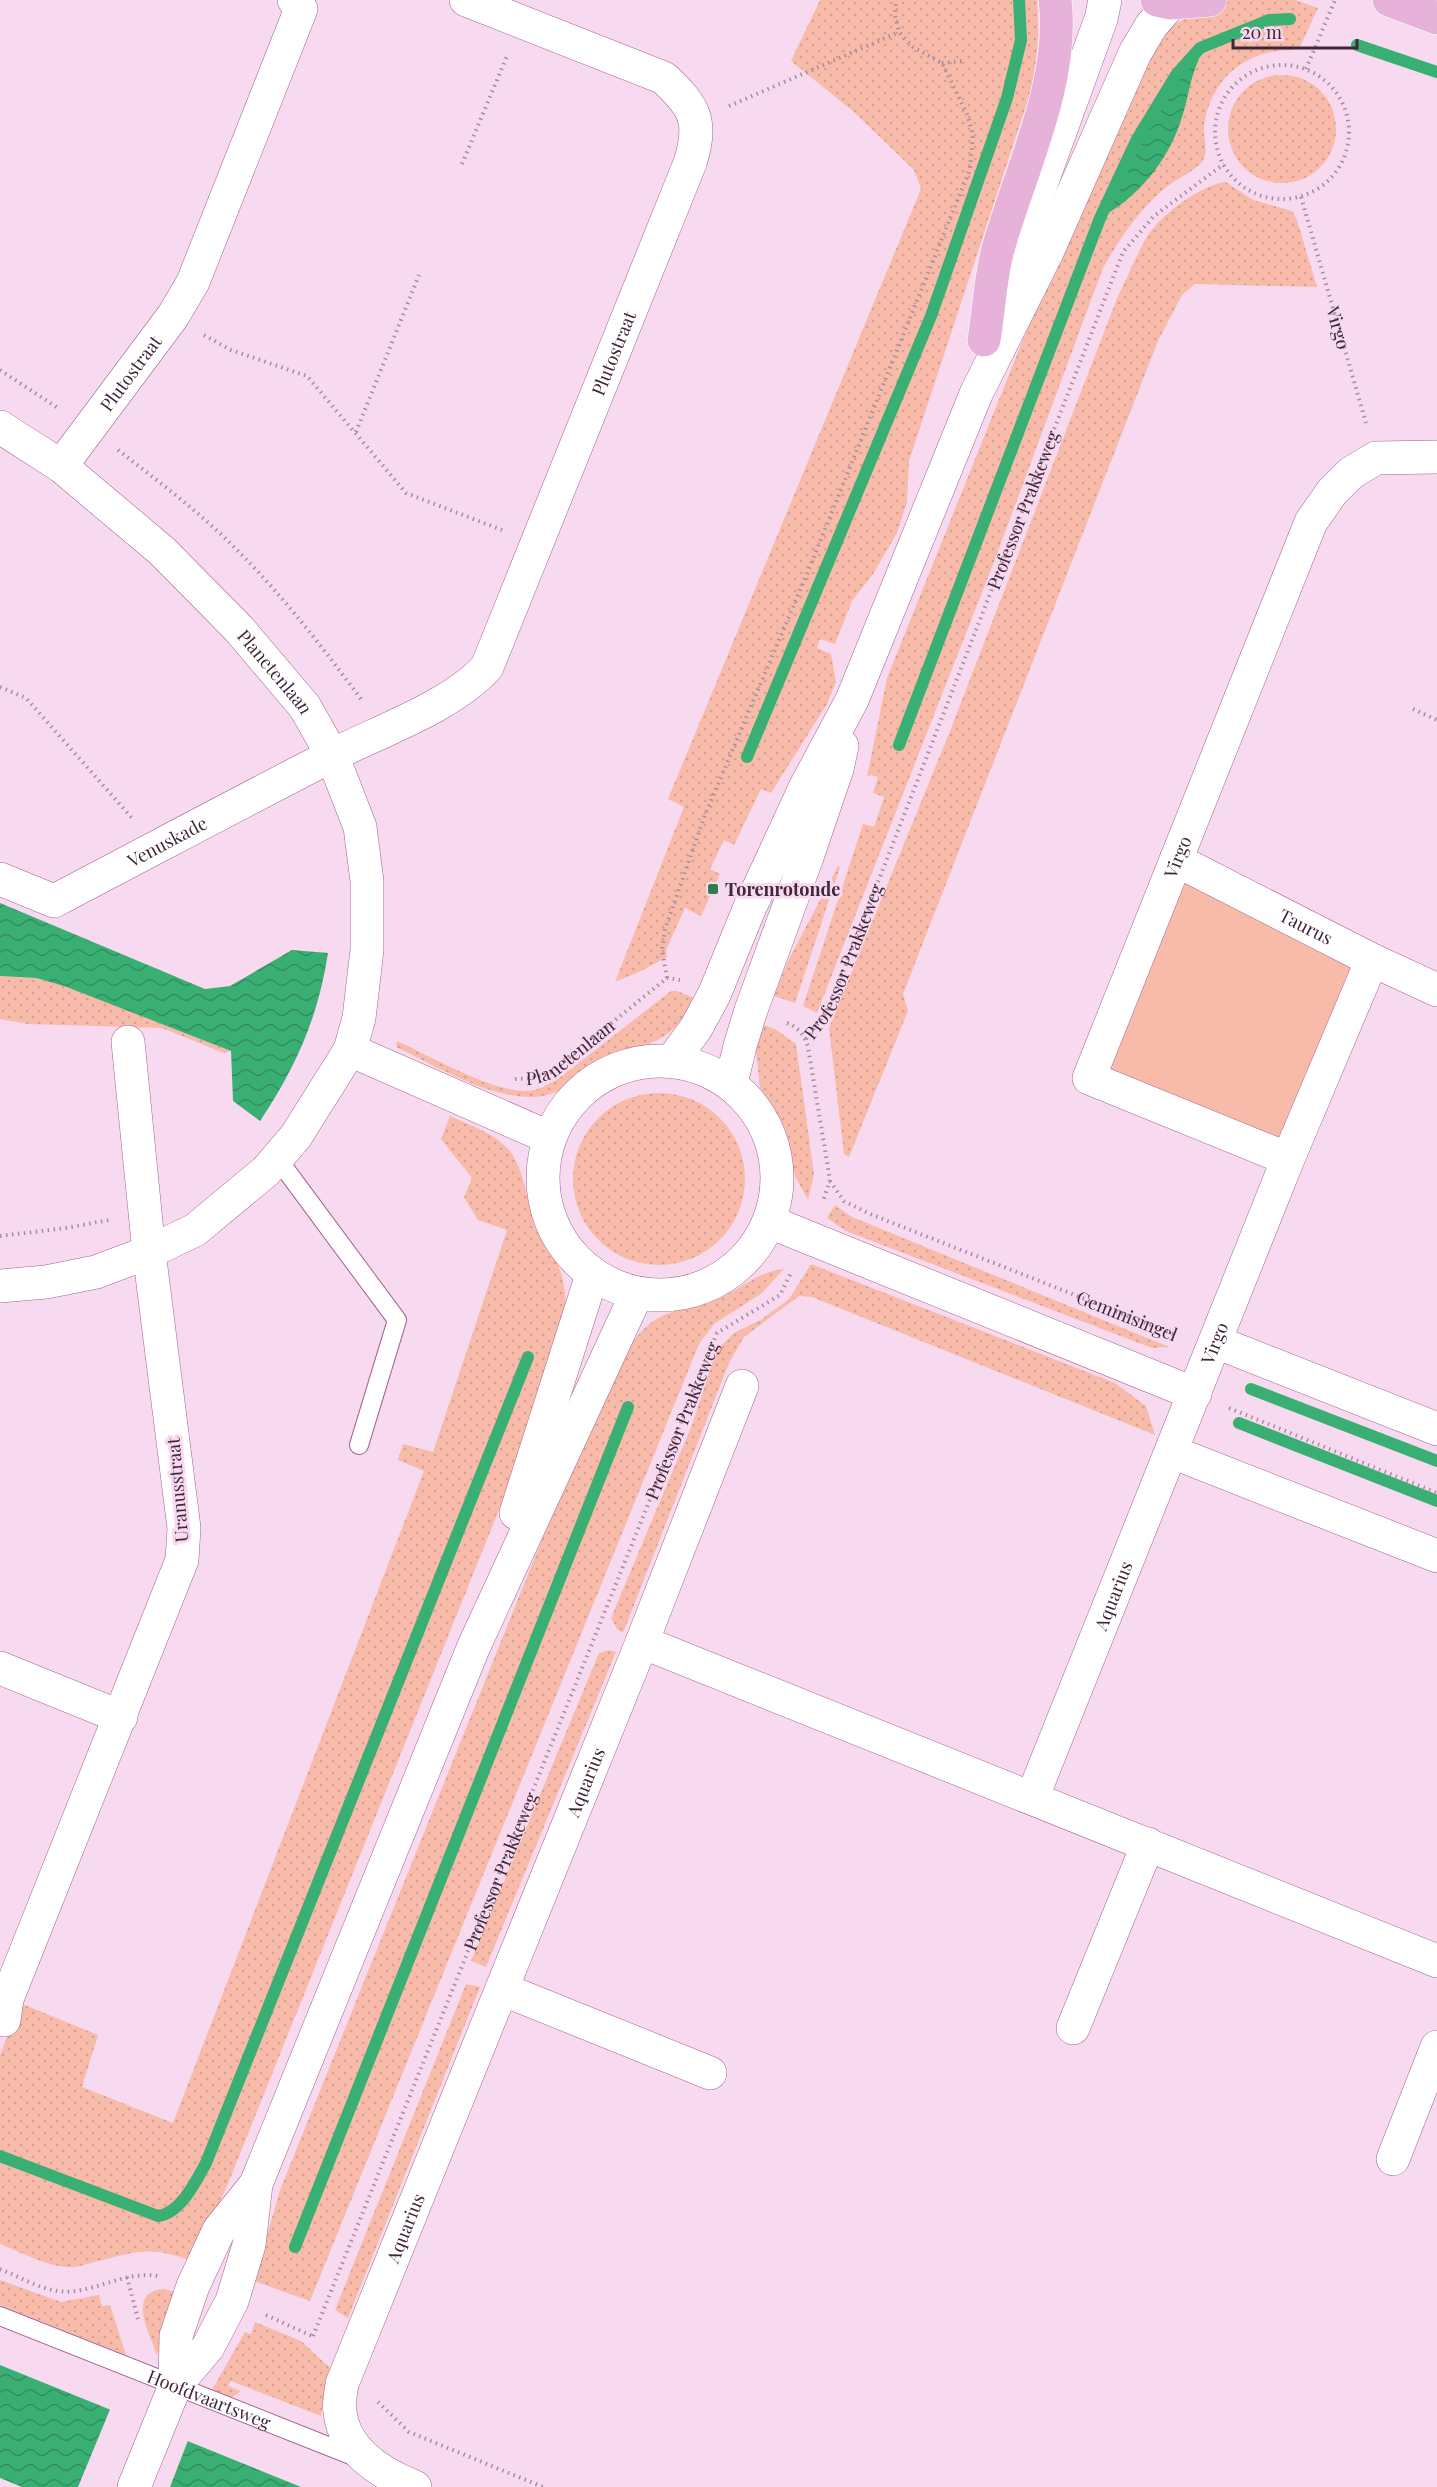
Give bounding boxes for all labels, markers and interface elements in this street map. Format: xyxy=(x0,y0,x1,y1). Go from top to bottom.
scale bar xyxy=(1233,12,1358,50)
text: 20 m xyxy=(1242,20,1282,44)
street label: Virgo xyxy=(1321,303,1356,352)
street label: Plutostraat xyxy=(586,307,641,399)
street label: Plutostraat xyxy=(94,330,167,416)
street label: Professor Prakkeweg xyxy=(981,427,1065,593)
street label: Planetenlaan xyxy=(232,624,319,718)
street label: Venuskade xyxy=(122,811,211,873)
street label: Virgo xyxy=(1158,832,1197,882)
place label: Torenrotonde xyxy=(725,877,840,901)
street label: Professor Prakkeweg xyxy=(798,880,888,1044)
marker: Torenrotonde xyxy=(706,882,720,896)
street label: Taurus xyxy=(1275,903,1337,950)
street label: Planetenlaan xyxy=(525,1013,620,1090)
street label: Geminisingel xyxy=(1073,1285,1181,1346)
street label: Virgo xyxy=(1195,1318,1233,1369)
street label: Professor Prakkeweg xyxy=(639,1337,725,1503)
street label: Uranusstraat xyxy=(160,1436,194,1543)
street label: Aquarius xyxy=(1088,1557,1138,1635)
street label: Aquarius xyxy=(560,1744,610,1821)
street label: Professor Prakkeweg xyxy=(458,1788,543,1954)
street label: Aquarius xyxy=(380,2190,430,2267)
street label: Hoofdvaartsweg xyxy=(144,2364,275,2434)

